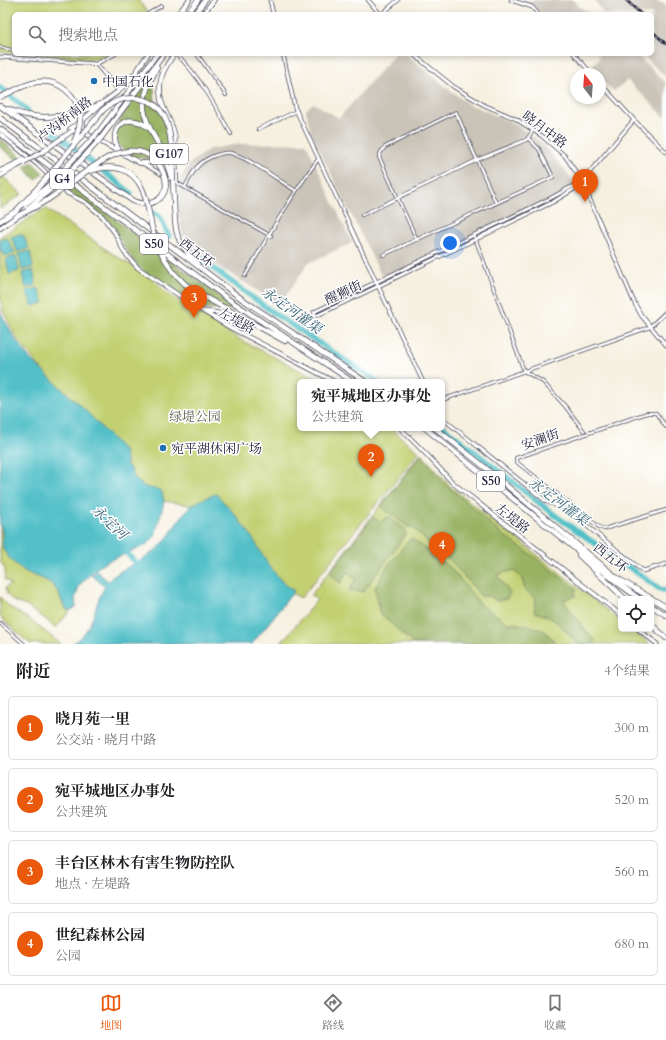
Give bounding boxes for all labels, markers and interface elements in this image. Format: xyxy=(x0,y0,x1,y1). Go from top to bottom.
search box xyxy=(12,12,654,56)
icon: search xyxy=(26,23,48,45)
text: 搜索地点 xyxy=(58,25,118,45)
north arrow xyxy=(570,68,606,104)
place label: 中国石化 xyxy=(102,73,154,91)
marker: 中国石化 xyxy=(89,76,99,86)
street label: 卢沟桥南路 xyxy=(33,93,96,147)
street label: 晓月中路 xyxy=(518,107,571,153)
road number: G107 xyxy=(150,144,188,164)
road number: G4 xyxy=(50,169,74,189)
pin: 1 xyxy=(572,169,598,202)
your location xyxy=(440,233,460,253)
road number: S50 xyxy=(140,234,168,254)
street label: 西五环 xyxy=(175,234,217,272)
street label: 醒狮街 xyxy=(322,277,365,309)
water label: 永定河灌渠 xyxy=(258,283,327,339)
pin: 3 xyxy=(181,285,207,318)
street label: 左堤路 xyxy=(215,304,258,338)
popup xyxy=(297,379,445,431)
text: 宛平城地区办事处 xyxy=(311,386,431,406)
park label: 绿堤公园 xyxy=(169,408,221,426)
text: 公共建筑 xyxy=(311,408,363,426)
street label: 安澜街 xyxy=(519,425,562,455)
place label: 宛平湖休闲广场 xyxy=(171,440,262,458)
marker: 宛平湖休闲广场 xyxy=(158,443,168,453)
pin: 2 xyxy=(358,444,384,477)
road number: S50 xyxy=(477,471,505,491)
water label: 永定河灌渠 xyxy=(525,473,594,531)
street label: 左堤路 xyxy=(491,500,533,538)
water label: 永定河 xyxy=(88,501,134,546)
pin: 4 xyxy=(429,532,455,565)
street label: 西五环 xyxy=(589,539,631,577)
map controls xyxy=(618,596,654,632)
button: locate xyxy=(618,596,654,632)
text: 附近 xyxy=(16,660,50,683)
text: 4个结果 xyxy=(604,662,650,680)
text: 晓月苑一里 xyxy=(55,709,130,729)
text: 1 xyxy=(27,719,33,737)
text: 300 m xyxy=(615,719,649,737)
text: 公交站 · 晓月中路 xyxy=(55,731,156,749)
text: 宛平城地区办事处 xyxy=(55,781,175,801)
text: 2 xyxy=(27,791,33,809)
text: 520 m xyxy=(615,791,649,809)
text: 公共建筑 xyxy=(55,803,107,821)
text: 丰台区林木有害生物防控队 xyxy=(55,853,235,873)
text: 3 xyxy=(27,863,33,881)
text: 560 m xyxy=(615,863,649,881)
text: 地点 · 左堤路 xyxy=(55,875,130,893)
text: 世纪森林公园 xyxy=(55,925,145,945)
text: 4 xyxy=(27,935,33,953)
text: 680 m xyxy=(615,935,649,953)
text: 公园 xyxy=(55,947,81,965)
tab: 地图 xyxy=(100,992,122,1033)
tab: 路线 xyxy=(322,992,344,1033)
tab: 收藏 xyxy=(544,992,566,1033)

